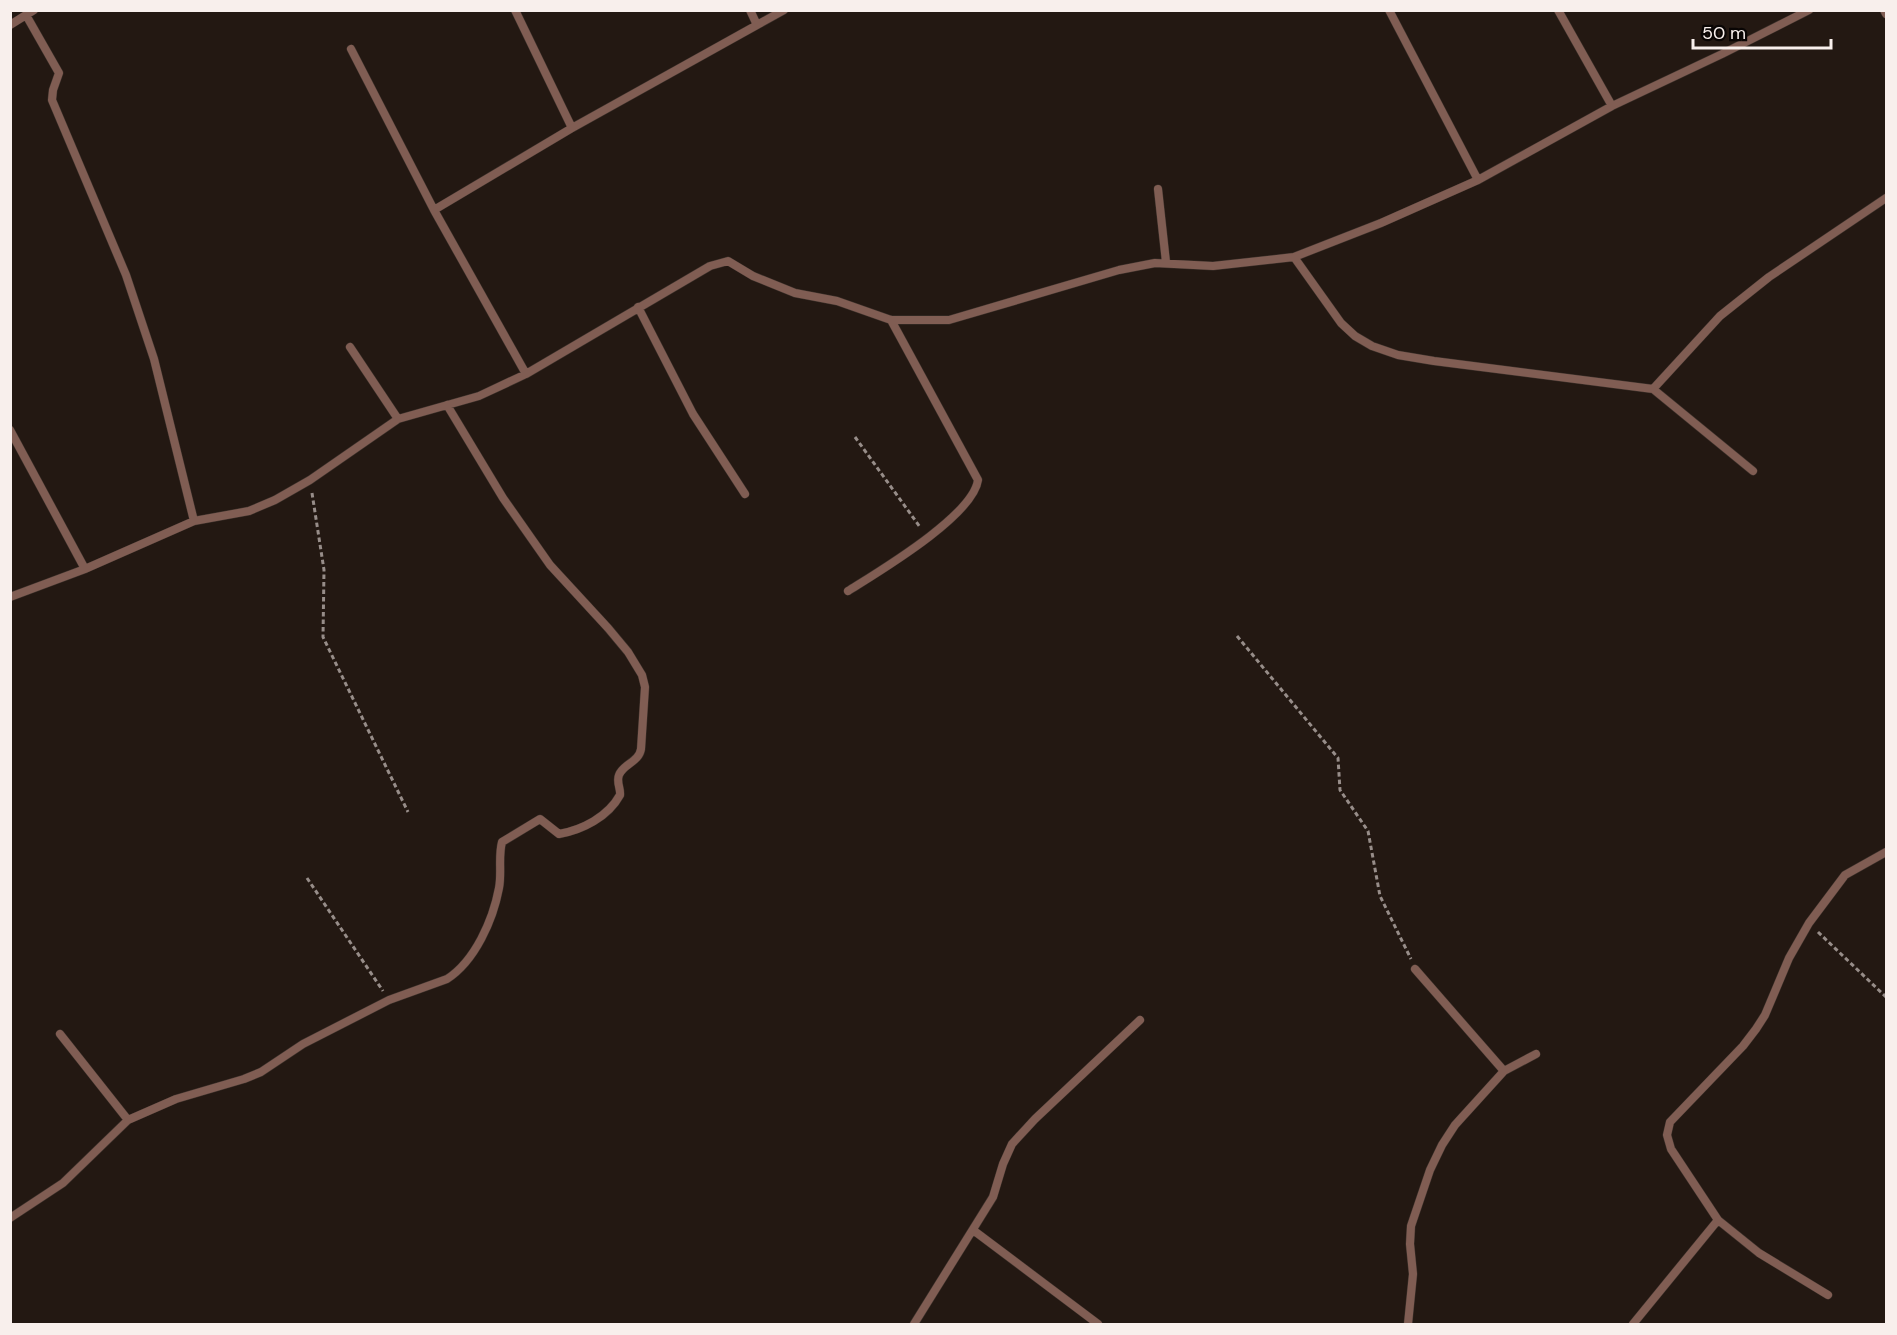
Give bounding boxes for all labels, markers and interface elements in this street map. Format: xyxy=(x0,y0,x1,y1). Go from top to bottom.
scale bar xyxy=(1693,12,1831,50)
text: 50 m xyxy=(1702,21,1746,45)

